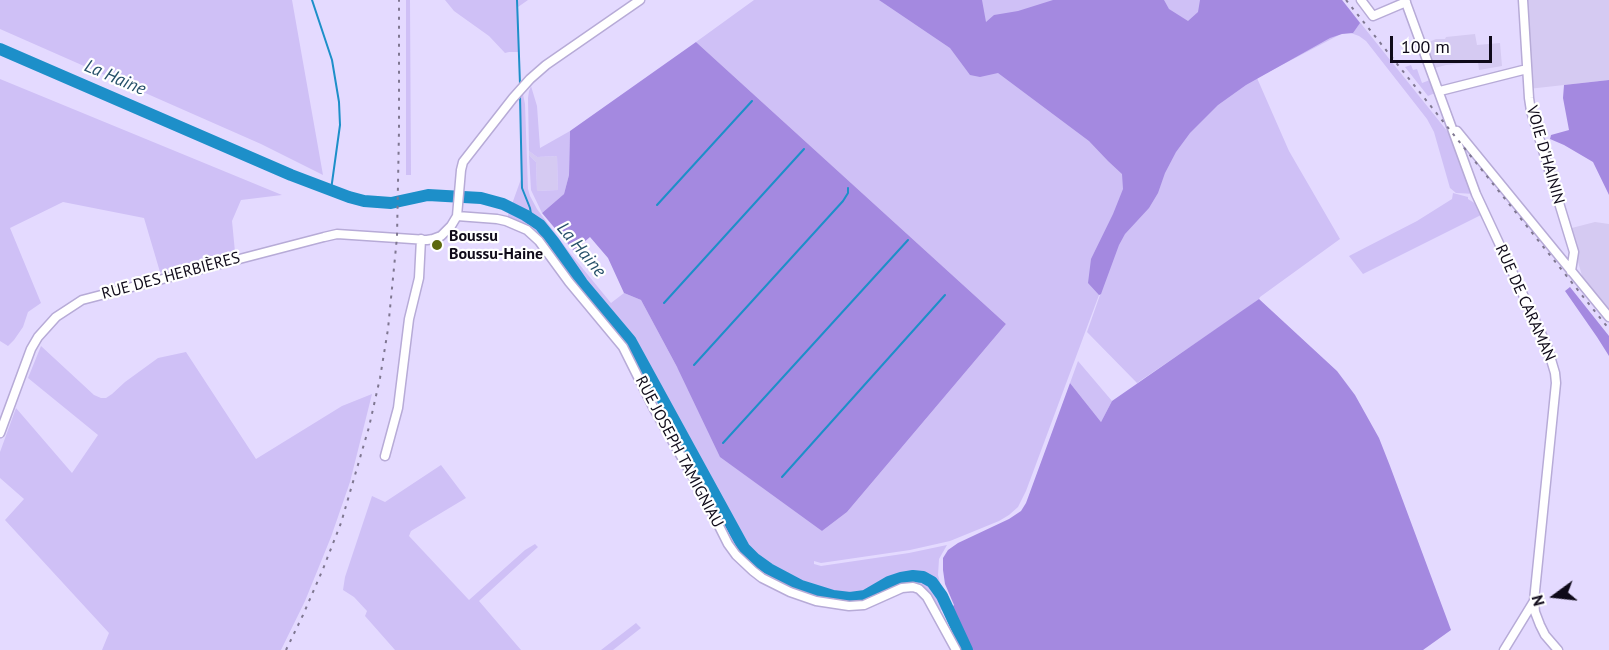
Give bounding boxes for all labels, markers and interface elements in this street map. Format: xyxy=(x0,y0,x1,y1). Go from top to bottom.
scale bar xyxy=(1393,24,1495,62)
text: 100 m xyxy=(1401,35,1450,58)
water label: La Haine xyxy=(81,55,149,101)
street label: VOIE D'HAININ xyxy=(1522,104,1568,206)
water label: La Haine xyxy=(552,218,610,282)
place label: Boussu Boussu-Haine xyxy=(449,226,543,264)
marker: Boussu Boussu-Haine xyxy=(430,238,444,252)
street label: RUE DE CARAMAN xyxy=(1491,242,1559,364)
street label: RUE DES HERBIÈRES xyxy=(100,248,242,304)
street label: RUE JOSEPH TAMIGNIAU xyxy=(631,373,727,531)
north arrow xyxy=(1525,566,1585,626)
text: N xyxy=(1527,593,1549,608)

